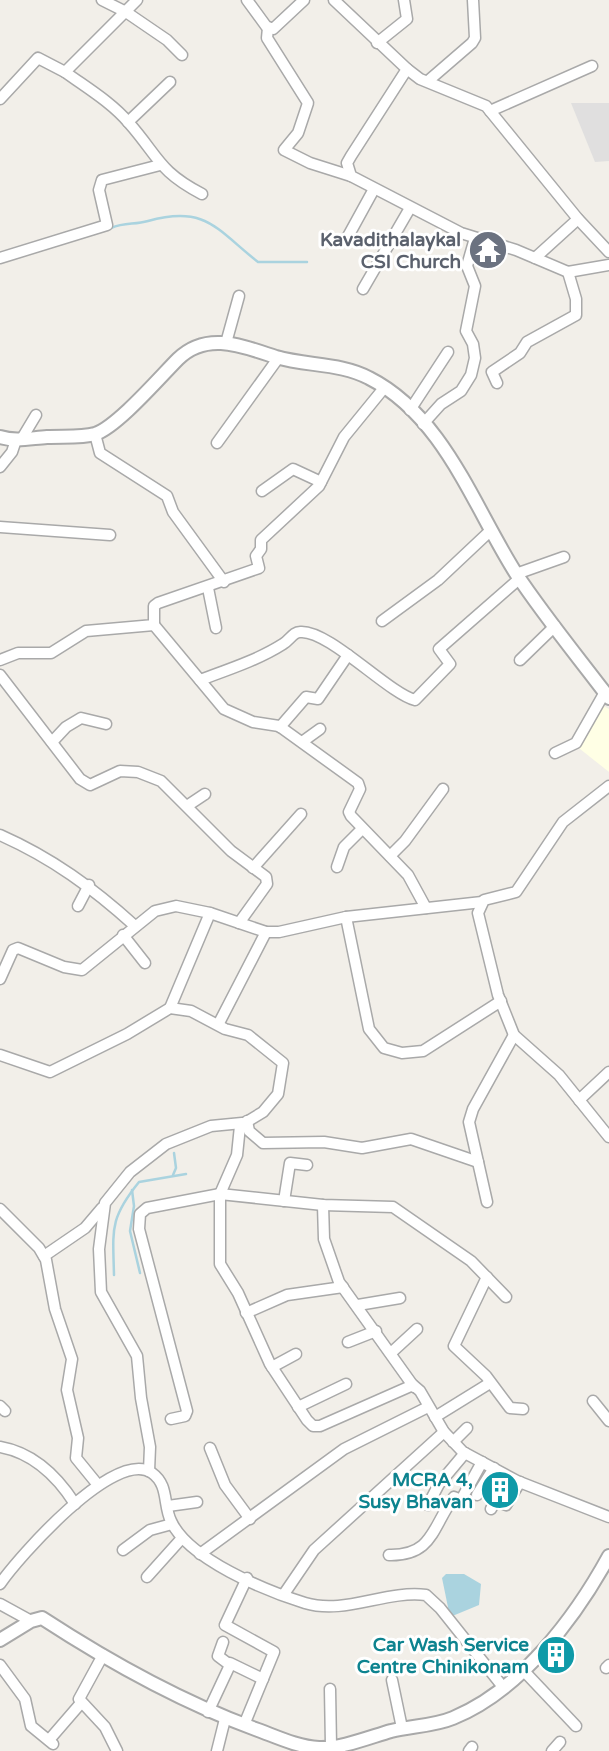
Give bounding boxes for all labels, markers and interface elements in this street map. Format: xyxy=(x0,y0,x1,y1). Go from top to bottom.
place label: Kavadithalaykal CSI Church xyxy=(320,229,461,273)
temple icon: Kavadithalaykal CSI Church xyxy=(467,229,509,271)
place label: MCRA 4, Susy Bhavan xyxy=(358,1469,473,1514)
building icon: MCRA 4, Susy Bhavan xyxy=(479,1469,521,1511)
place label: Car Wash Service Centre Chinikonam xyxy=(357,1634,529,1678)
building icon: Car Wash Service Centre Chinikonam xyxy=(535,1634,577,1676)

